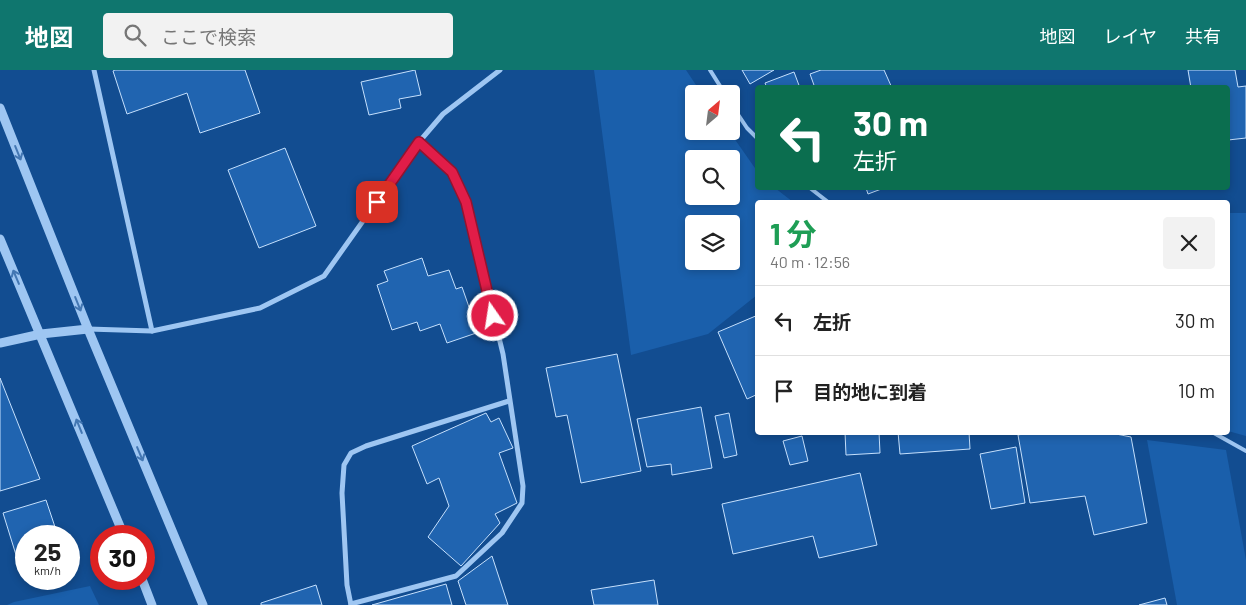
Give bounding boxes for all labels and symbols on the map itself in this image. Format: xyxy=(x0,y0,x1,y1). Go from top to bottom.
north arrow xyxy=(685,85,740,140)
one-way arrow xyxy=(14,145,23,160)
pin xyxy=(356,181,398,223)
one-way arrow xyxy=(11,270,21,285)
position arrow xyxy=(466,289,518,341)
one-way arrow xyxy=(74,296,83,311)
one-way arrow xyxy=(74,419,83,435)
one-way arrow xyxy=(136,446,145,461)
speed limit sign: 30 xyxy=(90,525,155,590)

